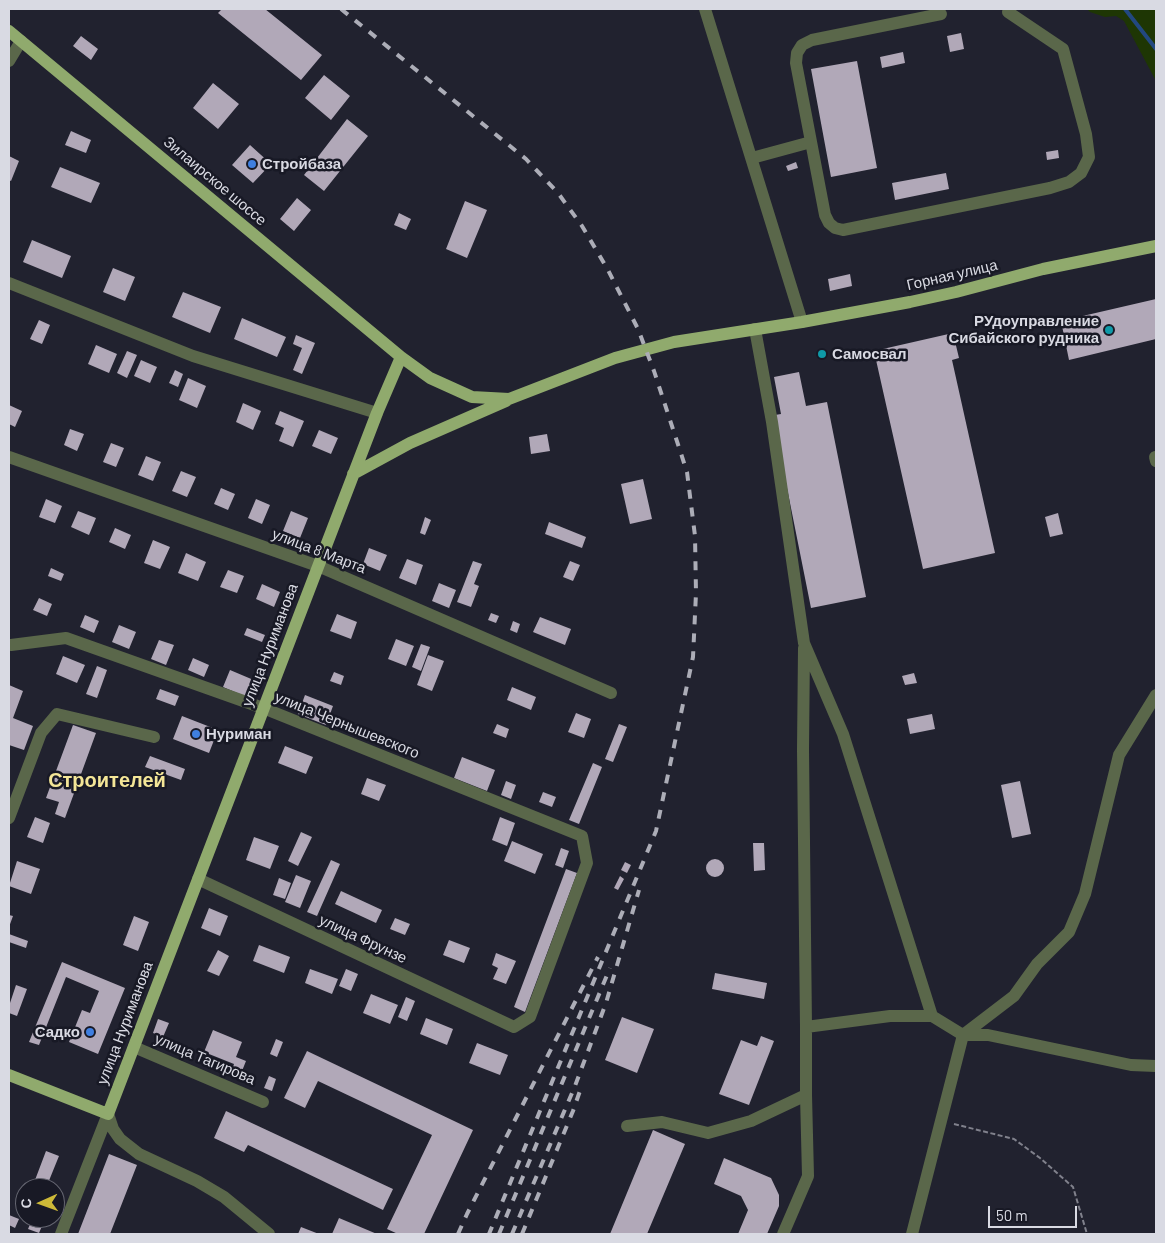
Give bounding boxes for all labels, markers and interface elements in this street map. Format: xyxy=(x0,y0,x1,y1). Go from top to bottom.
street label: Зилаирское шоссе xyxy=(160,133,270,229)
place label: Стройбаза xyxy=(262,155,341,173)
marker: Стройбаза xyxy=(246,158,258,170)
street label: Горная улица xyxy=(905,256,999,294)
place label: РУдоуправление Сибайского рудника xyxy=(949,312,1099,347)
marker: РУдоуправление Сибайского рудника xyxy=(1103,324,1115,336)
place label: Самосвал xyxy=(832,345,906,363)
marker: Самосвал xyxy=(816,348,828,360)
street label: улица 8 Марта xyxy=(270,525,368,577)
street label: улица Нуриманова xyxy=(238,581,302,709)
street label: улица Чернышевского xyxy=(272,688,422,762)
place label: Нуриман xyxy=(206,725,272,743)
marker: Нуриман xyxy=(190,728,202,740)
district label: Строителей xyxy=(48,768,166,792)
street label: улица Фрунзе xyxy=(316,911,410,967)
street label: улица Нуриманова xyxy=(93,959,157,1087)
place label: Садко xyxy=(35,1023,80,1041)
marker: Садко xyxy=(84,1026,96,1038)
street label: улица Тагирова xyxy=(152,1030,258,1088)
north arrow xyxy=(15,1178,65,1228)
scale bar xyxy=(990,1196,1079,1228)
text: С xyxy=(17,1198,34,1209)
text: 50 m xyxy=(996,1206,1028,1224)

